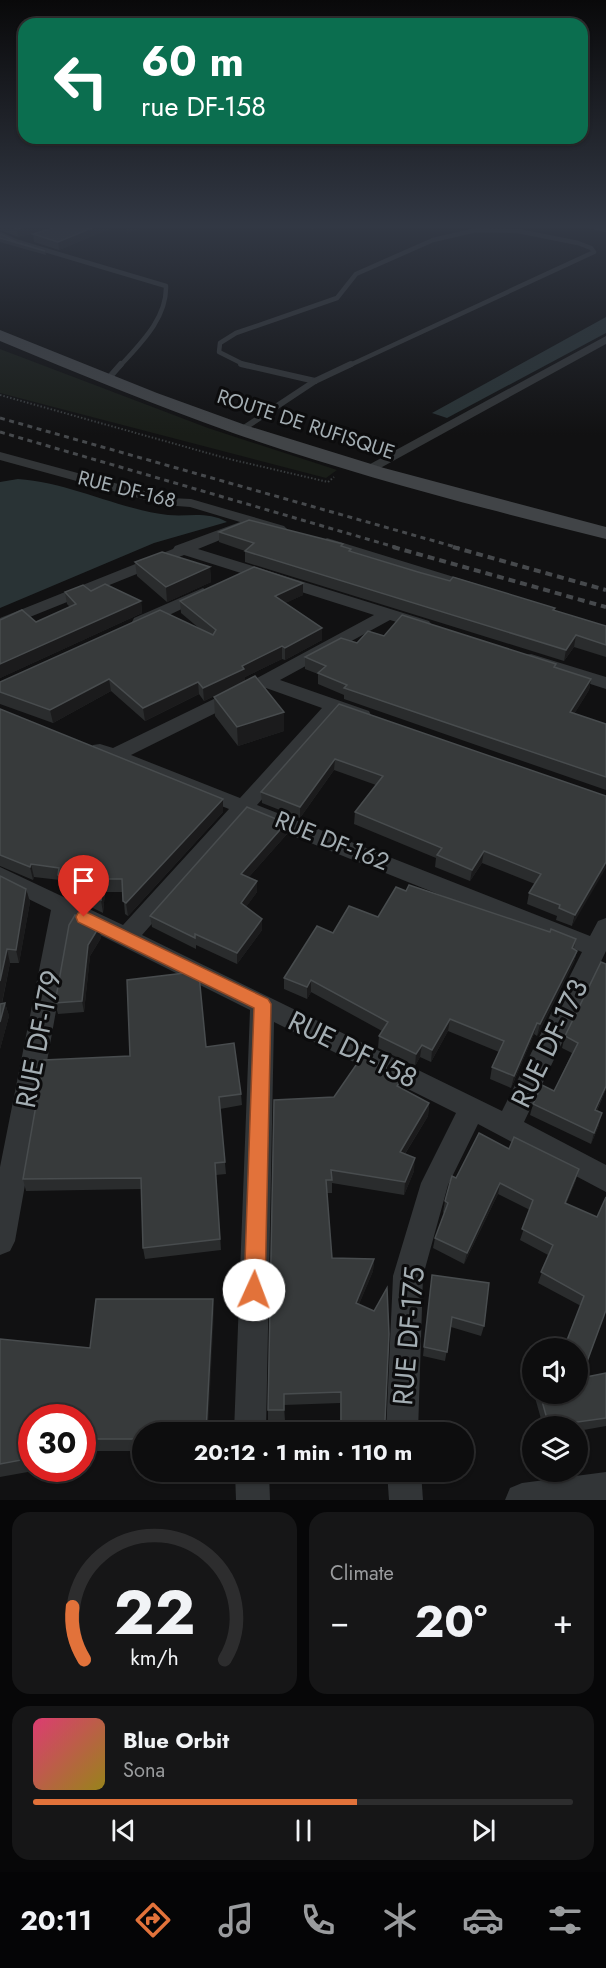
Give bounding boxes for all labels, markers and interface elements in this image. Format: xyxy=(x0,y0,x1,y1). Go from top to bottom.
text: 60 m xyxy=(141,31,244,92)
icon: left xyxy=(42,42,120,120)
text: rue DF-158 xyxy=(141,87,266,126)
street label: ROUTE DE RUFISQUE xyxy=(213,382,398,467)
street label: RUE DF-168 xyxy=(75,463,179,516)
street label: RUE DF-162 xyxy=(270,802,395,879)
pin xyxy=(58,855,109,917)
icon: arrive xyxy=(67,864,100,897)
street label: RUE DF-179 xyxy=(5,967,72,1111)
street label: RUE DF-173 xyxy=(501,972,598,1114)
street label: RUE DF-158 xyxy=(281,1000,425,1098)
position arrow xyxy=(222,1258,286,1322)
street label: RUE DF-175 xyxy=(382,1265,435,1407)
map controls xyxy=(522,1338,588,1482)
button: sound xyxy=(522,1338,588,1404)
speed limit sign: 30 xyxy=(18,1404,96,1482)
button: layers xyxy=(522,1416,588,1482)
text: 20:12 · 1 min · 110 m xyxy=(194,1436,412,1468)
text: Climate xyxy=(330,1559,394,1588)
text: 22 xyxy=(114,1567,195,1657)
text: 20° xyxy=(415,1589,487,1654)
text: − xyxy=(330,1598,349,1645)
text: + xyxy=(553,1598,573,1645)
text: km/h xyxy=(130,1642,179,1673)
text: Blue Orbit xyxy=(123,1724,229,1756)
text: Sona xyxy=(123,1756,165,1785)
icon: previous xyxy=(107,1814,140,1847)
icon: pause xyxy=(287,1814,320,1847)
icon: next xyxy=(467,1814,500,1847)
icon: directions xyxy=(132,1899,174,1941)
icon: music xyxy=(215,1899,257,1941)
icon: phone xyxy=(297,1899,339,1941)
icon: climate xyxy=(379,1899,421,1941)
icon: car xyxy=(462,1899,504,1941)
icon: filters xyxy=(544,1899,586,1941)
text: 20:11 xyxy=(20,1901,92,1940)

